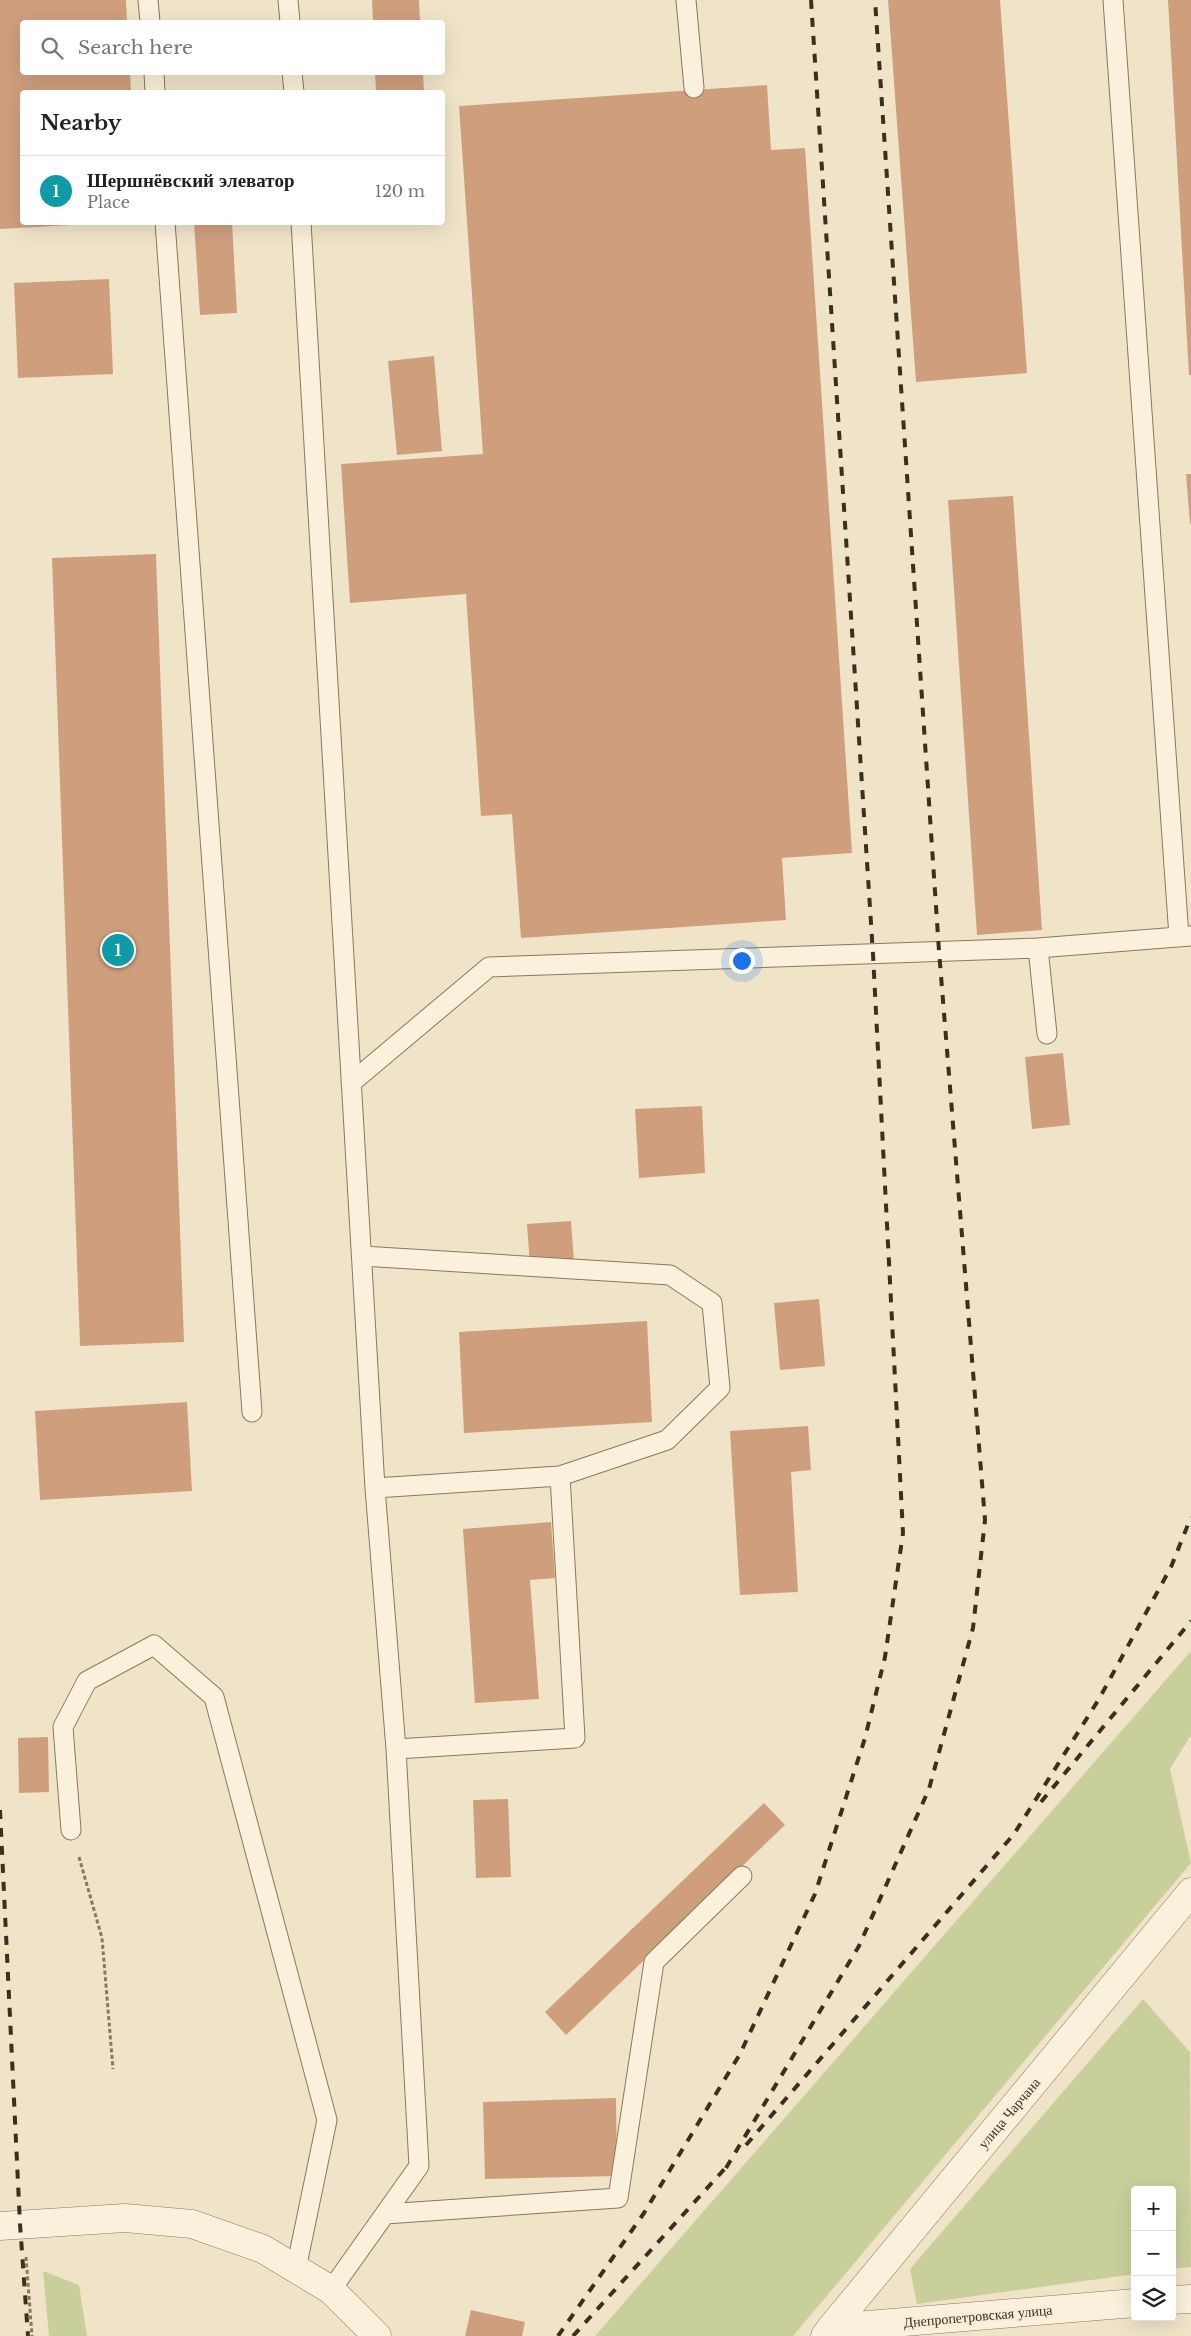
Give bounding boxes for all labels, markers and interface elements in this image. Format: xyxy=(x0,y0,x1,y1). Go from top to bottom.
search box xyxy=(20,20,445,75)
icon: search xyxy=(38,34,66,62)
text: Search here xyxy=(78,36,193,59)
text: Nearby xyxy=(40,110,121,136)
text: Шершнёвский элеватор xyxy=(87,169,295,192)
text: 1 xyxy=(53,181,59,201)
text: 120 m xyxy=(375,181,425,201)
text: Place xyxy=(87,192,130,212)
pin: 1 xyxy=(102,931,134,969)
your location xyxy=(729,948,755,974)
street label: улица Чарчана xyxy=(974,2073,1045,2152)
map controls xyxy=(1131,2186,1176,2321)
button: + xyxy=(1131,2186,1176,2231)
button: − xyxy=(1131,2231,1176,2276)
button: layers xyxy=(1131,2276,1176,2321)
street label: Днепропетровская улица xyxy=(903,2300,1054,2331)

